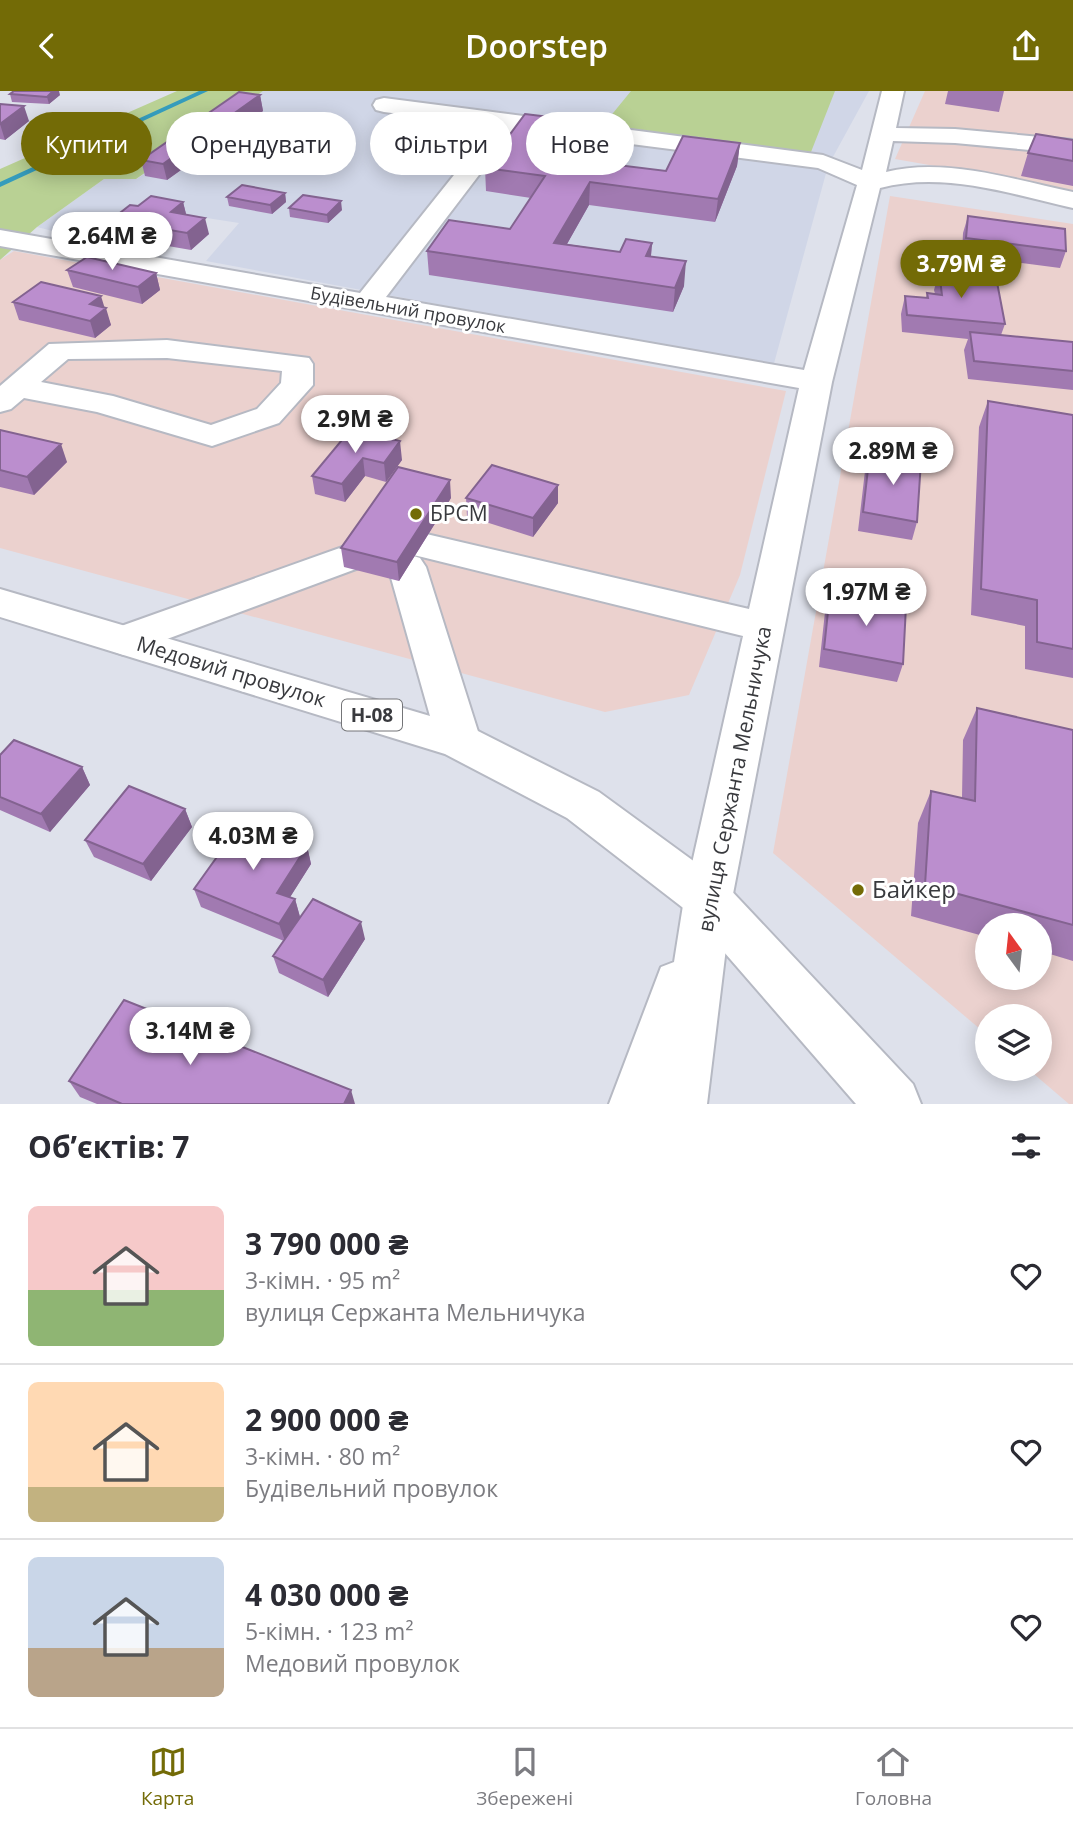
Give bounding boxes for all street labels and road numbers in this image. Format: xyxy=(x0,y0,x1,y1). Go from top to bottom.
street label: Будівельний провулок xyxy=(309,280,508,338)
street label: вулиця Сержанта Мельничука xyxy=(691,624,777,934)
street label: Медовий провулок xyxy=(133,629,329,713)
road number: Н-08 xyxy=(342,699,402,730)

